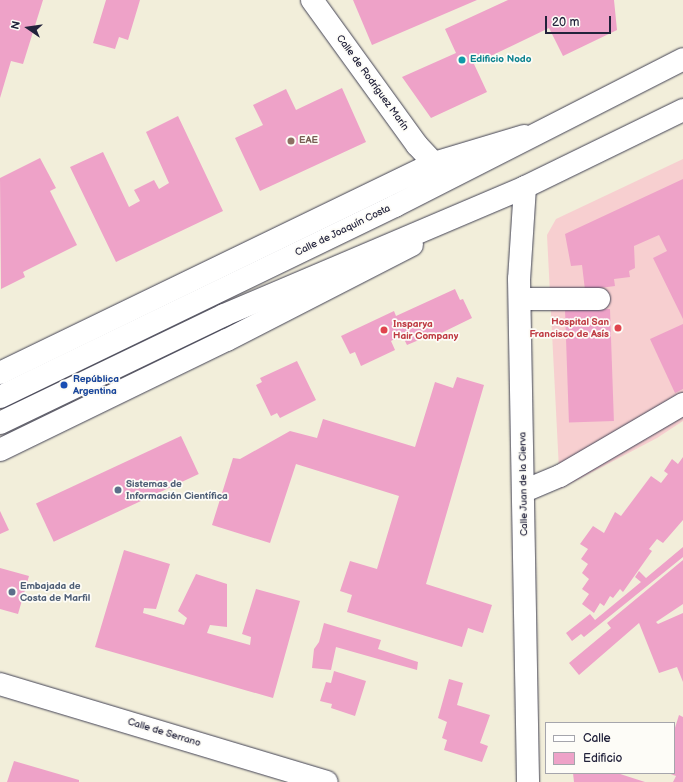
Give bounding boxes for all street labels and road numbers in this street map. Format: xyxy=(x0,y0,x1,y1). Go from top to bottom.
street label: Calle de Rodríguez Marín xyxy=(333,33,411,133)
street label: Calle de Joaquín Costa xyxy=(293,203,393,259)
street label: Calle Juan de la Cierva xyxy=(517,432,531,536)
street label: Calle de Serrano xyxy=(126,716,202,750)

